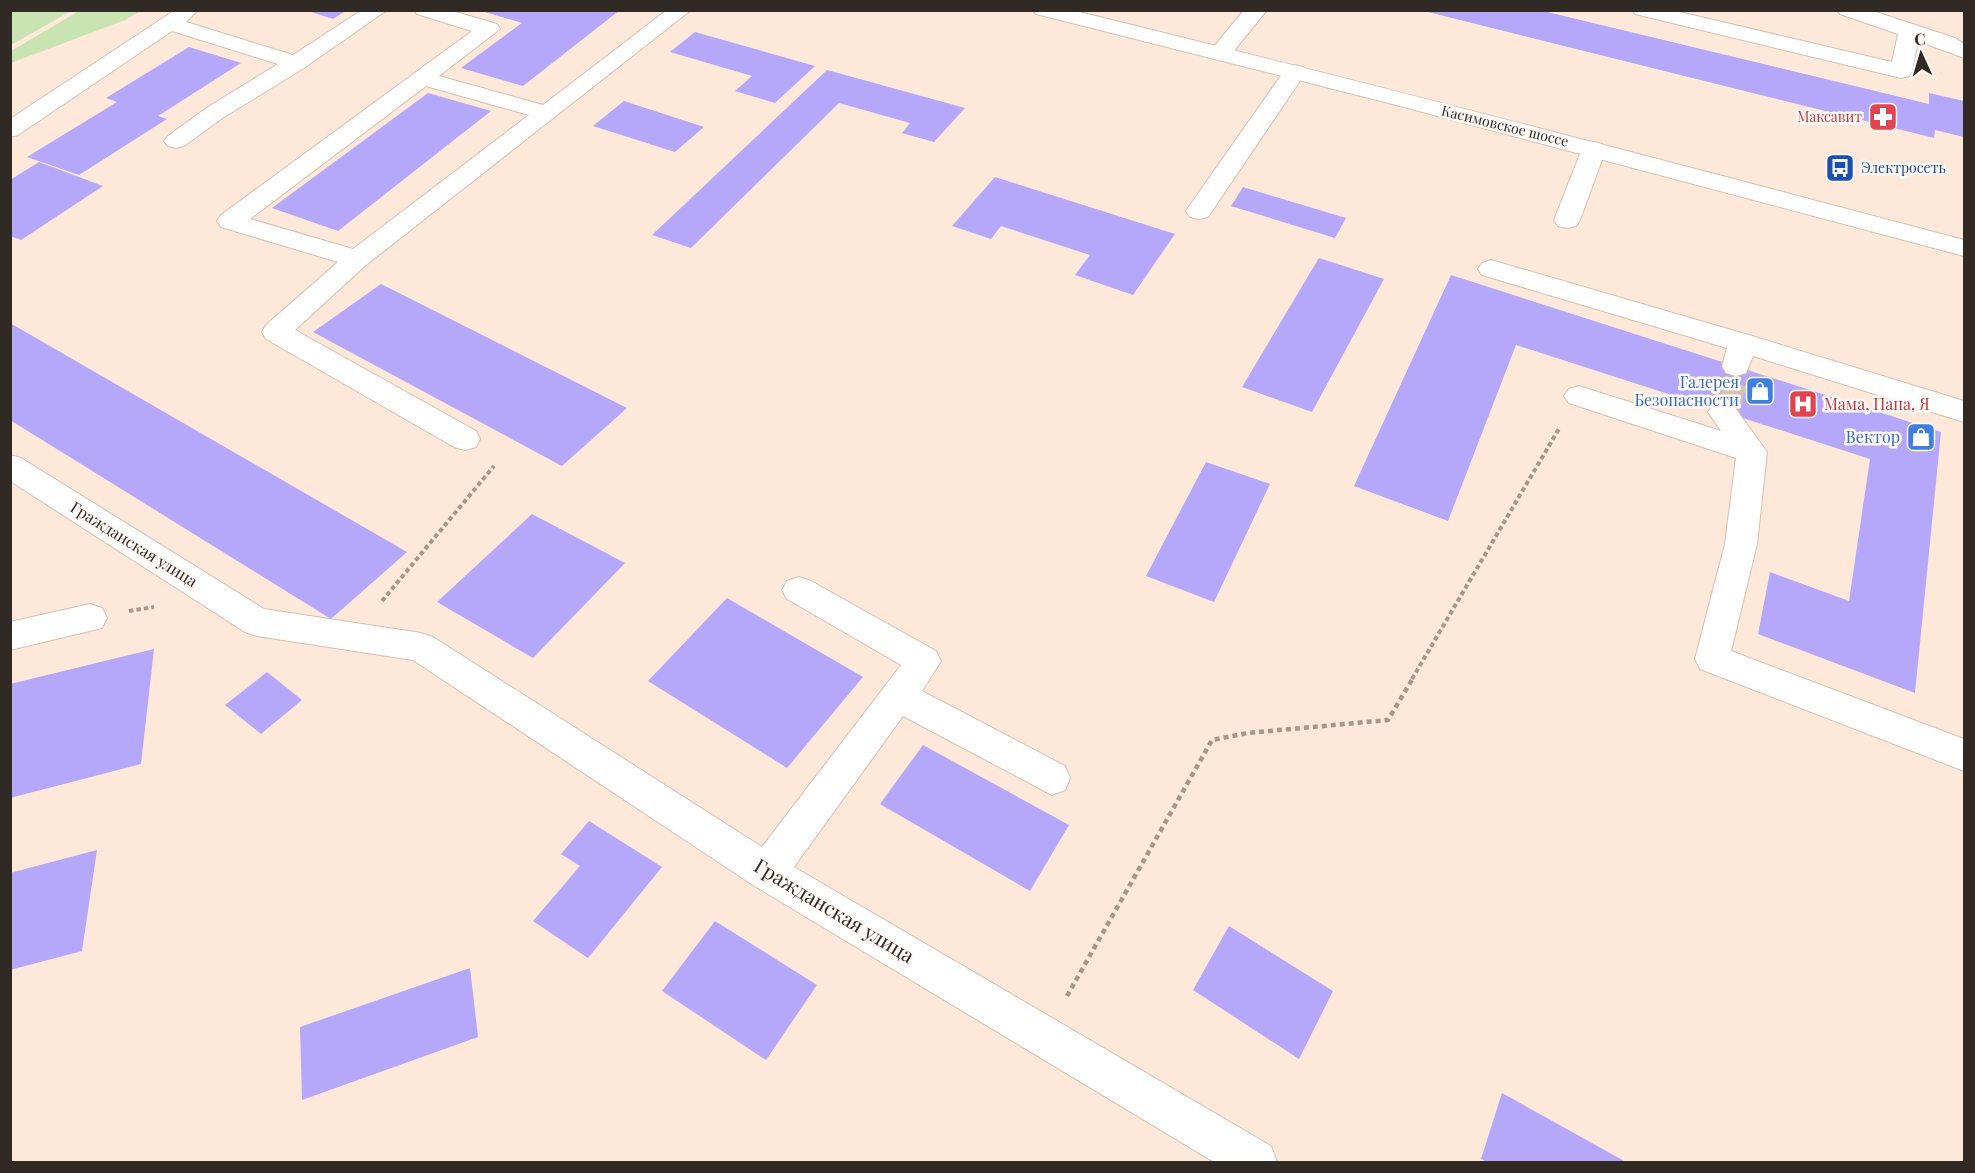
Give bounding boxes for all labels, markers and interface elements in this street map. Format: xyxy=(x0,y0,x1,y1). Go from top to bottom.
north arrow xyxy=(1891,24,1951,84)
text: С xyxy=(1914,28,1926,49)
street label: Касимовское шоссе xyxy=(1440,101,1571,150)
pharmacy icon: Максавит xyxy=(1867,101,1899,133)
place label: Максавит xyxy=(1797,107,1862,126)
bus stop icon: Электросеть xyxy=(1824,152,1856,184)
place label: Электросеть xyxy=(1861,158,1946,177)
place label: Галерея Безопасности xyxy=(1634,371,1739,410)
shop icon: Галерея Безопасности xyxy=(1744,375,1776,407)
hospital icon: Мама, Папа, Я xyxy=(1787,388,1819,420)
place label: Мама, Папа, Я xyxy=(1824,393,1930,414)
shop icon: Вектор xyxy=(1905,421,1937,453)
place label: Вектор xyxy=(1846,426,1900,447)
street label: Гражданская улица xyxy=(67,496,202,591)
street label: Гражданская улица xyxy=(750,851,920,968)

